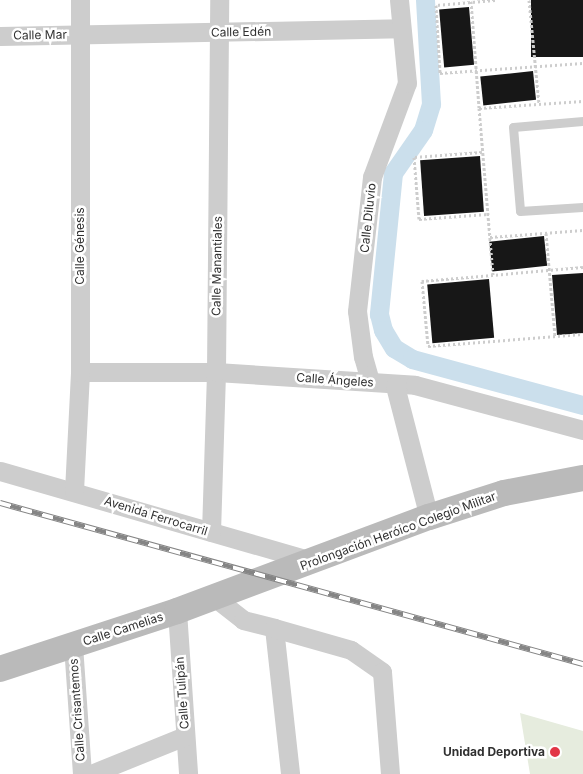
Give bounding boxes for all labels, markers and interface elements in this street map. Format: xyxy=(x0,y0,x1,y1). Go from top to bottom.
street label: Calle Edén xyxy=(211,24,271,40)
street label: Calle Mar xyxy=(13,27,67,43)
street label: Calle Diluvio xyxy=(357,182,379,254)
street label: Calle Génesis xyxy=(73,207,87,285)
street label: Calle Manantiales xyxy=(209,216,225,316)
street label: Calle Ángeles xyxy=(296,370,374,390)
street label: Prolongación Heróico Colegio Militar xyxy=(298,489,498,573)
street label: Avenida Ferrocarril xyxy=(103,493,209,539)
street label: Calle Camelias xyxy=(81,609,165,649)
street label: Calle Tulipán xyxy=(172,656,192,730)
street label: Calle Crisantemos xyxy=(66,658,88,762)
place label: Unidad Deportiva xyxy=(443,745,545,759)
marker: Unidad Deportiva xyxy=(549,746,561,758)

